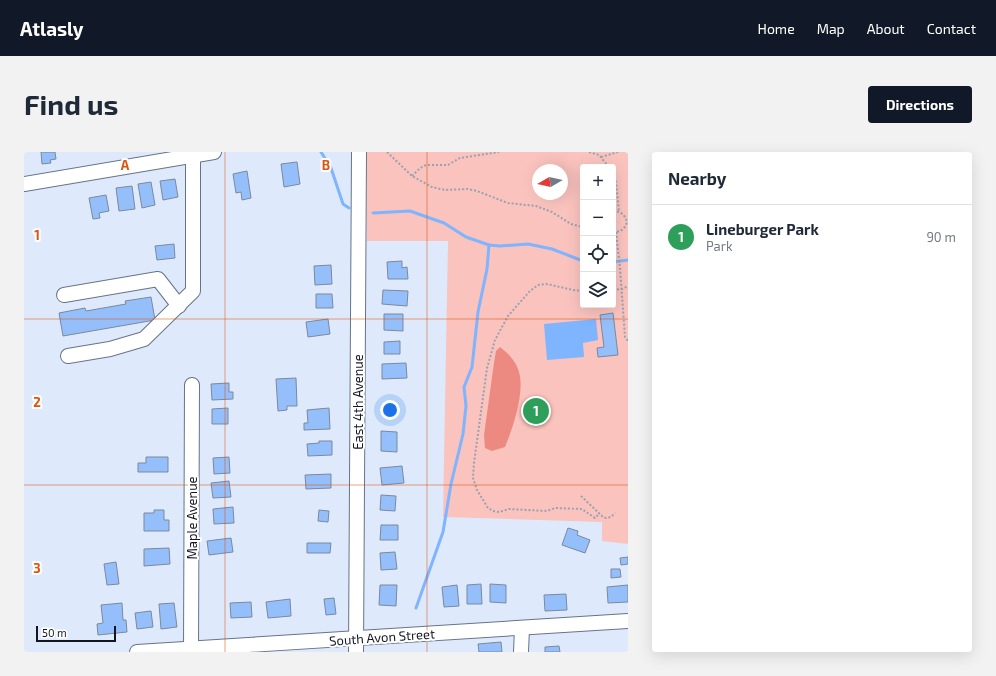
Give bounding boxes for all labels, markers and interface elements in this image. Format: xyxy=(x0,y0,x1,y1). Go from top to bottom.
text: Atlasly xyxy=(20,17,84,40)
text: Home xyxy=(758,20,795,37)
text: Map xyxy=(817,20,845,37)
text: About xyxy=(867,20,905,37)
text: Contact xyxy=(927,20,976,37)
button: Directions xyxy=(868,86,972,123)
text: Find us xyxy=(24,87,118,121)
text: A xyxy=(121,157,130,173)
text: B xyxy=(322,157,330,173)
north arrow xyxy=(532,164,568,200)
map controls xyxy=(580,164,616,308)
button: + xyxy=(580,164,616,200)
text: Nearby xyxy=(668,168,726,188)
button: − xyxy=(580,200,616,236)
text: Lineburger Park xyxy=(706,220,819,238)
text: 1 xyxy=(34,227,40,243)
text: 1 xyxy=(678,229,684,245)
text: 90 m xyxy=(926,229,956,245)
button: locate xyxy=(580,236,616,272)
text: Park xyxy=(706,238,733,254)
button: layers xyxy=(580,272,616,308)
street label: East 4th Avenue xyxy=(350,354,366,450)
text: 2 xyxy=(33,394,41,410)
pin: 1 xyxy=(523,396,549,426)
your location xyxy=(380,400,400,420)
street label: Maple Avenue xyxy=(184,476,200,560)
text: 3 xyxy=(33,560,41,576)
scale bar xyxy=(36,624,116,643)
street label: South Avon Street xyxy=(329,625,435,649)
text: 50 m xyxy=(42,626,67,639)

